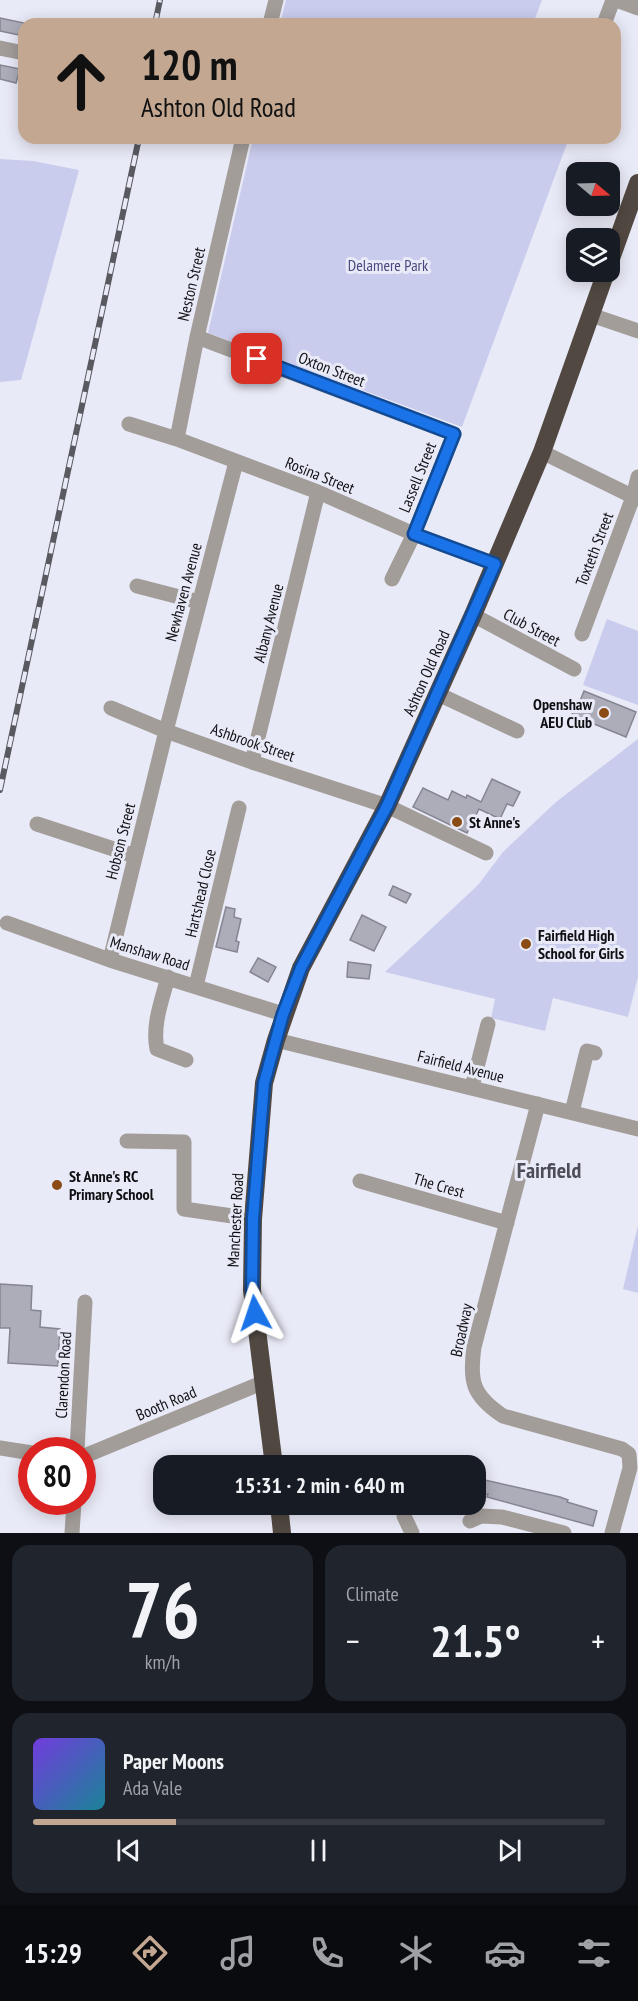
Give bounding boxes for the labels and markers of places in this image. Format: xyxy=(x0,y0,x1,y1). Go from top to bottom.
pin xyxy=(231,333,282,384)
place label: Openshaw AEU Club xyxy=(533,694,592,732)
marker: Openshaw AEU Club xyxy=(597,706,611,720)
place label: St Anne's xyxy=(469,812,520,832)
marker: St Anne's xyxy=(450,815,464,829)
place label: Fairfield High School for Girls xyxy=(538,925,625,963)
marker: Fairfield High School for Girls xyxy=(519,937,533,951)
place label: St Anne's RC Primary School xyxy=(69,1166,154,1204)
marker: St Anne's RC Primary School xyxy=(50,1178,64,1192)

